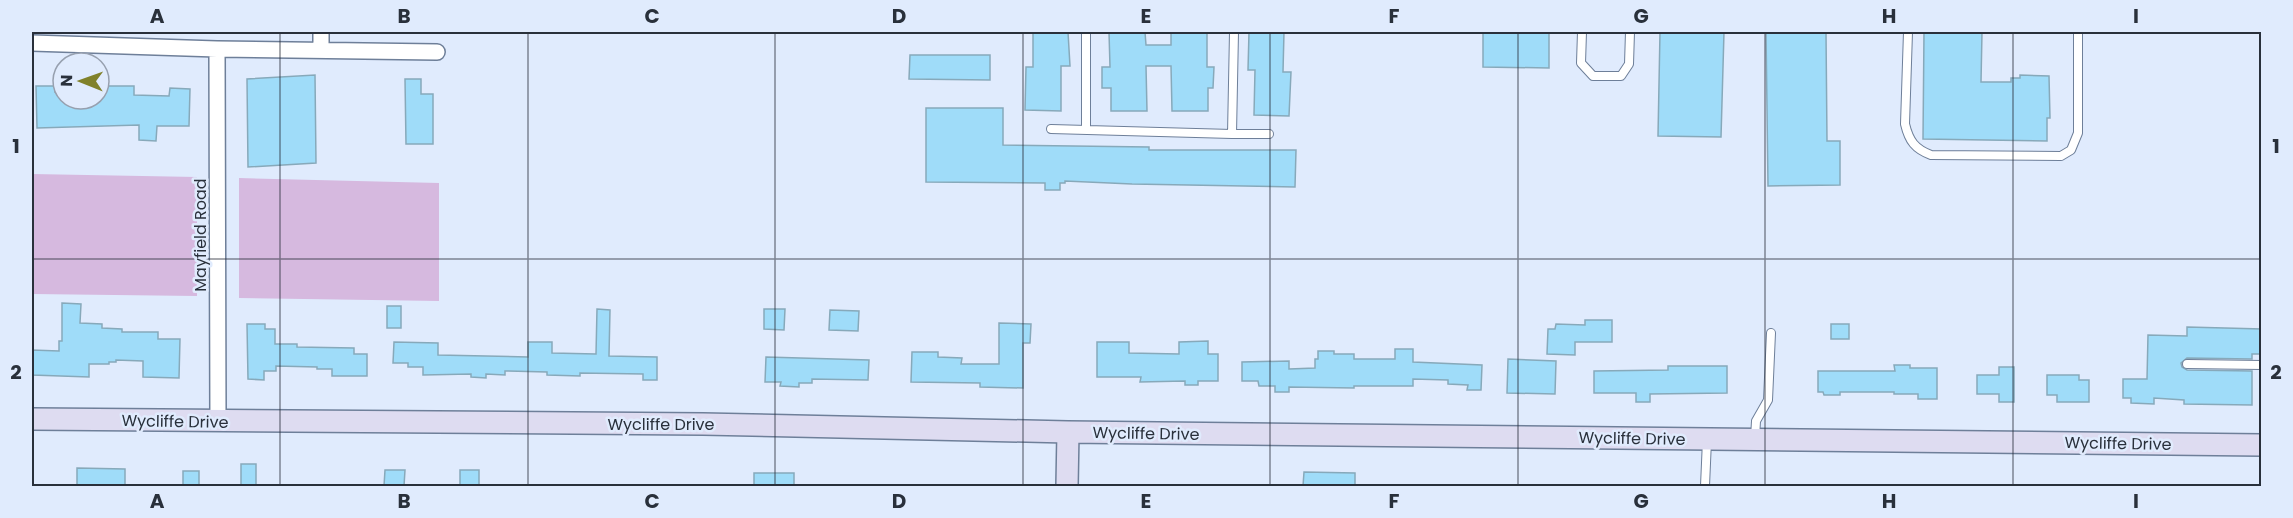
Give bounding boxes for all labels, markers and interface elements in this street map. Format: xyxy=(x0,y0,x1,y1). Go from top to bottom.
text: A xyxy=(150,2,165,30)
text: B xyxy=(397,2,411,30)
text: C xyxy=(644,2,660,30)
text: D xyxy=(892,2,906,30)
text: E xyxy=(1141,2,1151,30)
text: F xyxy=(1389,2,1400,30)
text: G xyxy=(1633,2,1649,30)
text: H xyxy=(1882,2,1896,30)
text: I xyxy=(2133,2,2139,30)
north arrow xyxy=(51,51,111,111)
text: N xyxy=(55,75,78,87)
text: 1 xyxy=(12,132,20,160)
text: 1 xyxy=(2272,132,2280,160)
street label: Mayfield Road xyxy=(189,178,212,292)
text: 2 xyxy=(10,358,22,386)
text: 2 xyxy=(2270,358,2282,386)
street label: Wycliffe Drive xyxy=(121,409,229,434)
street label: Wycliffe Drive xyxy=(607,413,715,436)
street label: Wycliffe Drive xyxy=(1092,421,1200,446)
street label: Wycliffe Drive xyxy=(1578,426,1686,451)
street label: Wycliffe Drive xyxy=(2064,431,2172,456)
text: A xyxy=(150,487,165,515)
text: B xyxy=(397,487,411,515)
text: C xyxy=(644,487,660,515)
text: D xyxy=(892,487,906,515)
text: E xyxy=(1141,487,1151,515)
text: F xyxy=(1389,487,1400,515)
text: G xyxy=(1633,487,1649,515)
text: H xyxy=(1882,487,1896,515)
text: I xyxy=(2133,487,2139,515)

